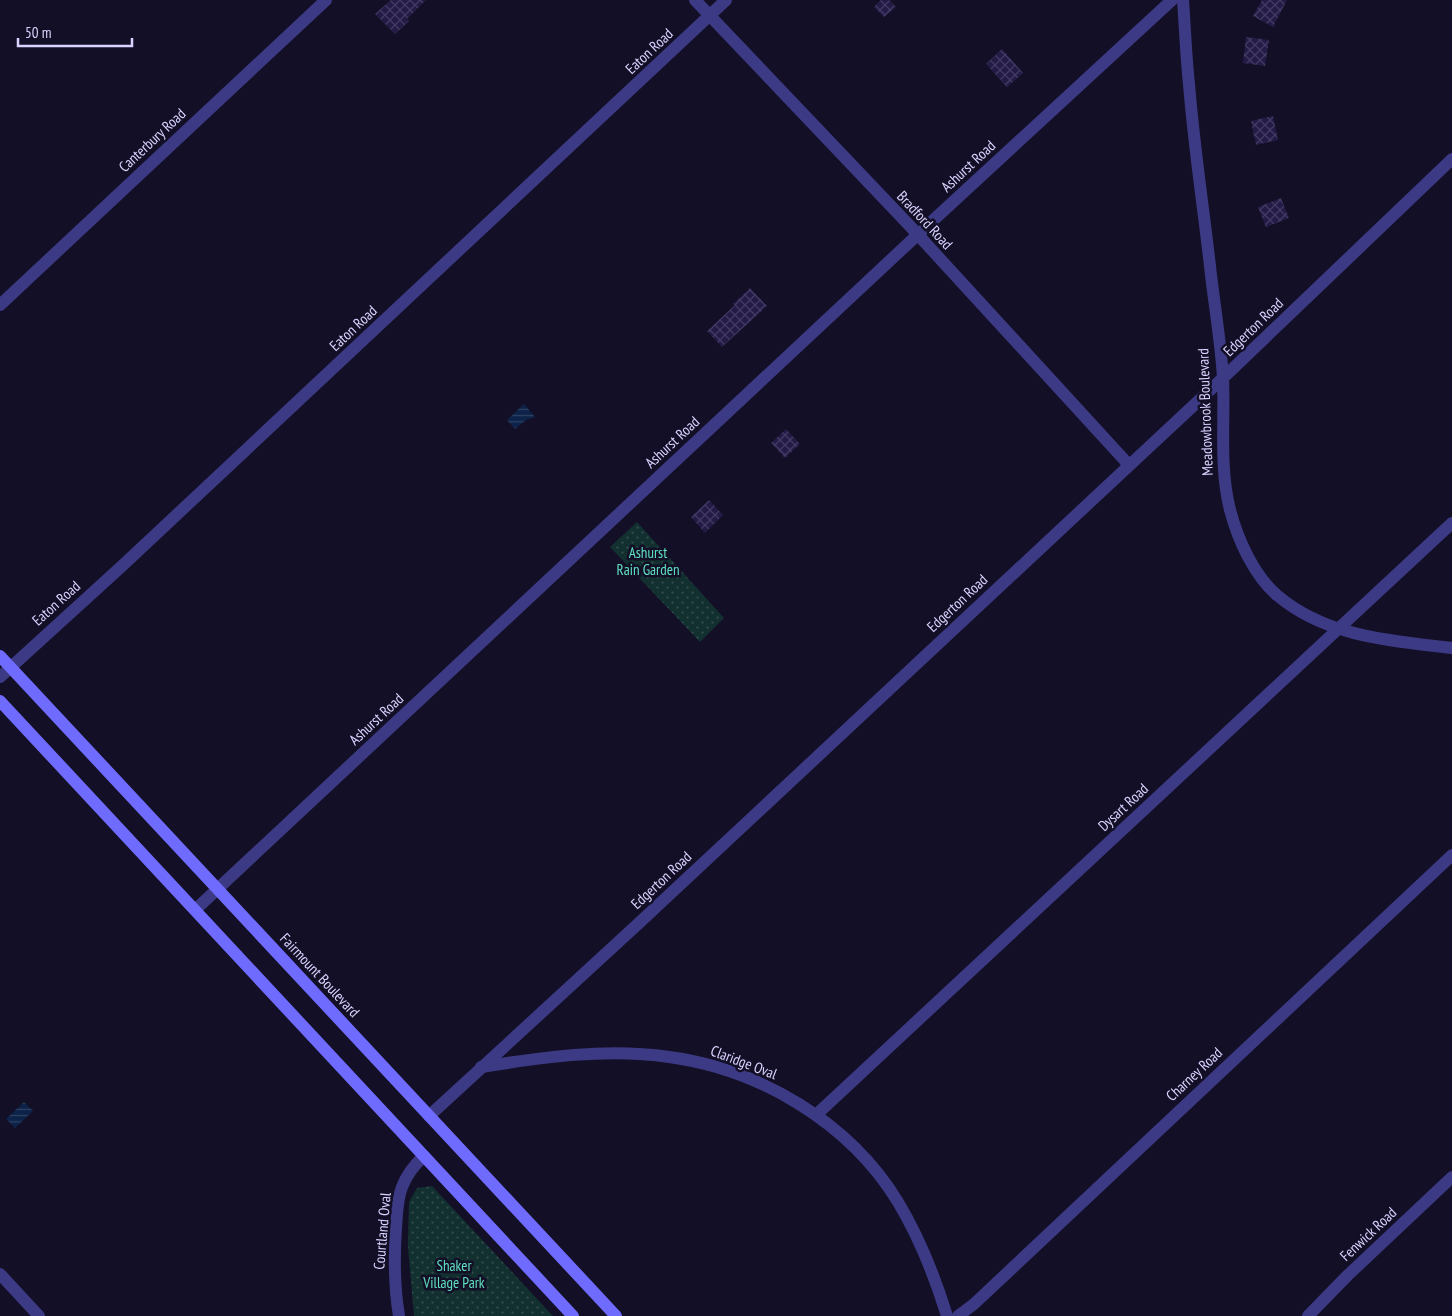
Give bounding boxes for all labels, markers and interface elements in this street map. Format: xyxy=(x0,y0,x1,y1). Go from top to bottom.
scale bar xyxy=(18,15,131,47)
text: 50 m xyxy=(25,23,51,42)
street label: Eaton Road xyxy=(621,24,677,78)
street label: Canterbury Road xyxy=(115,104,189,176)
street label: Ashurst Road xyxy=(937,136,999,196)
street label: Bradford Road xyxy=(893,187,957,253)
street label: Edgerton Road xyxy=(1219,294,1287,360)
street label: Eaton Road xyxy=(325,301,381,355)
street label: Meadowbrook Boulevard xyxy=(1193,348,1217,476)
street label: Ashurst Road xyxy=(641,412,703,472)
park label: Ashurst Rain Garden xyxy=(617,543,680,579)
street label: Edgerton Road xyxy=(923,570,991,636)
street label: Eaton Road xyxy=(28,576,84,630)
street label: Ashurst Road xyxy=(345,689,407,749)
street label: Dysart Road xyxy=(1094,779,1152,835)
street label: Edgerton Road xyxy=(627,847,695,913)
street label: Fairmount Boulevard xyxy=(276,929,364,1021)
street label: Claridge Oval xyxy=(708,1041,780,1083)
street label: Charney Road xyxy=(1162,1043,1226,1105)
street label: Courtland Oval xyxy=(369,1191,395,1270)
street label: Fenwick Road xyxy=(1336,1203,1400,1265)
park label: Shaker Village Park xyxy=(422,1256,485,1292)

